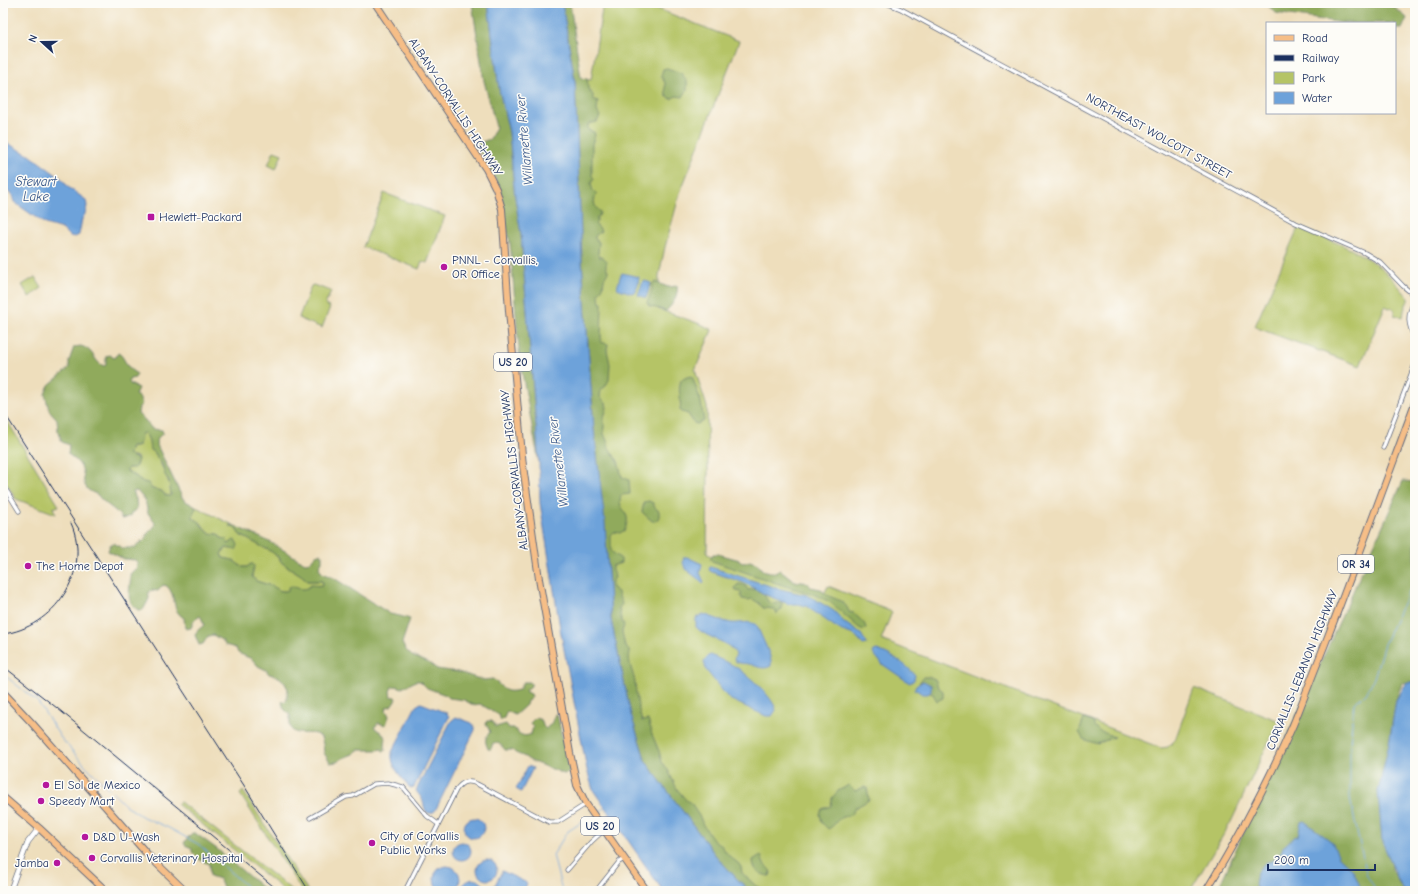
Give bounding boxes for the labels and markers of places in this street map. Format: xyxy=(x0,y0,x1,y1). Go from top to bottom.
place label: Hewlett-Packard xyxy=(159,210,242,224)
marker: Hewlett-Packard xyxy=(146,212,156,222)
place label: PNNL - Corvallis, OR Office xyxy=(452,253,538,281)
marker: PNNL - Corvallis, OR Office xyxy=(439,262,449,272)
place label: The Home Depot xyxy=(36,559,124,573)
marker: The Home Depot xyxy=(23,561,33,571)
place label: El Sol de Mexico xyxy=(54,778,140,792)
marker: El Sol de Mexico xyxy=(41,780,51,790)
place label: Speedy Mart xyxy=(49,794,115,808)
marker: Speedy Mart xyxy=(36,796,46,806)
place label: City of Corvallis Public Works xyxy=(380,829,459,857)
place label: D&D U-Wash xyxy=(93,830,160,844)
marker: D&D U-Wash xyxy=(80,832,90,842)
marker: City of Corvallis Public Works xyxy=(367,838,377,848)
place label: Corvallis Veterinary Hospital xyxy=(100,851,243,865)
marker: Corvallis Veterinary Hospital xyxy=(87,853,97,863)
place label: Jamba xyxy=(15,856,49,870)
marker: Jamba xyxy=(52,858,62,868)

